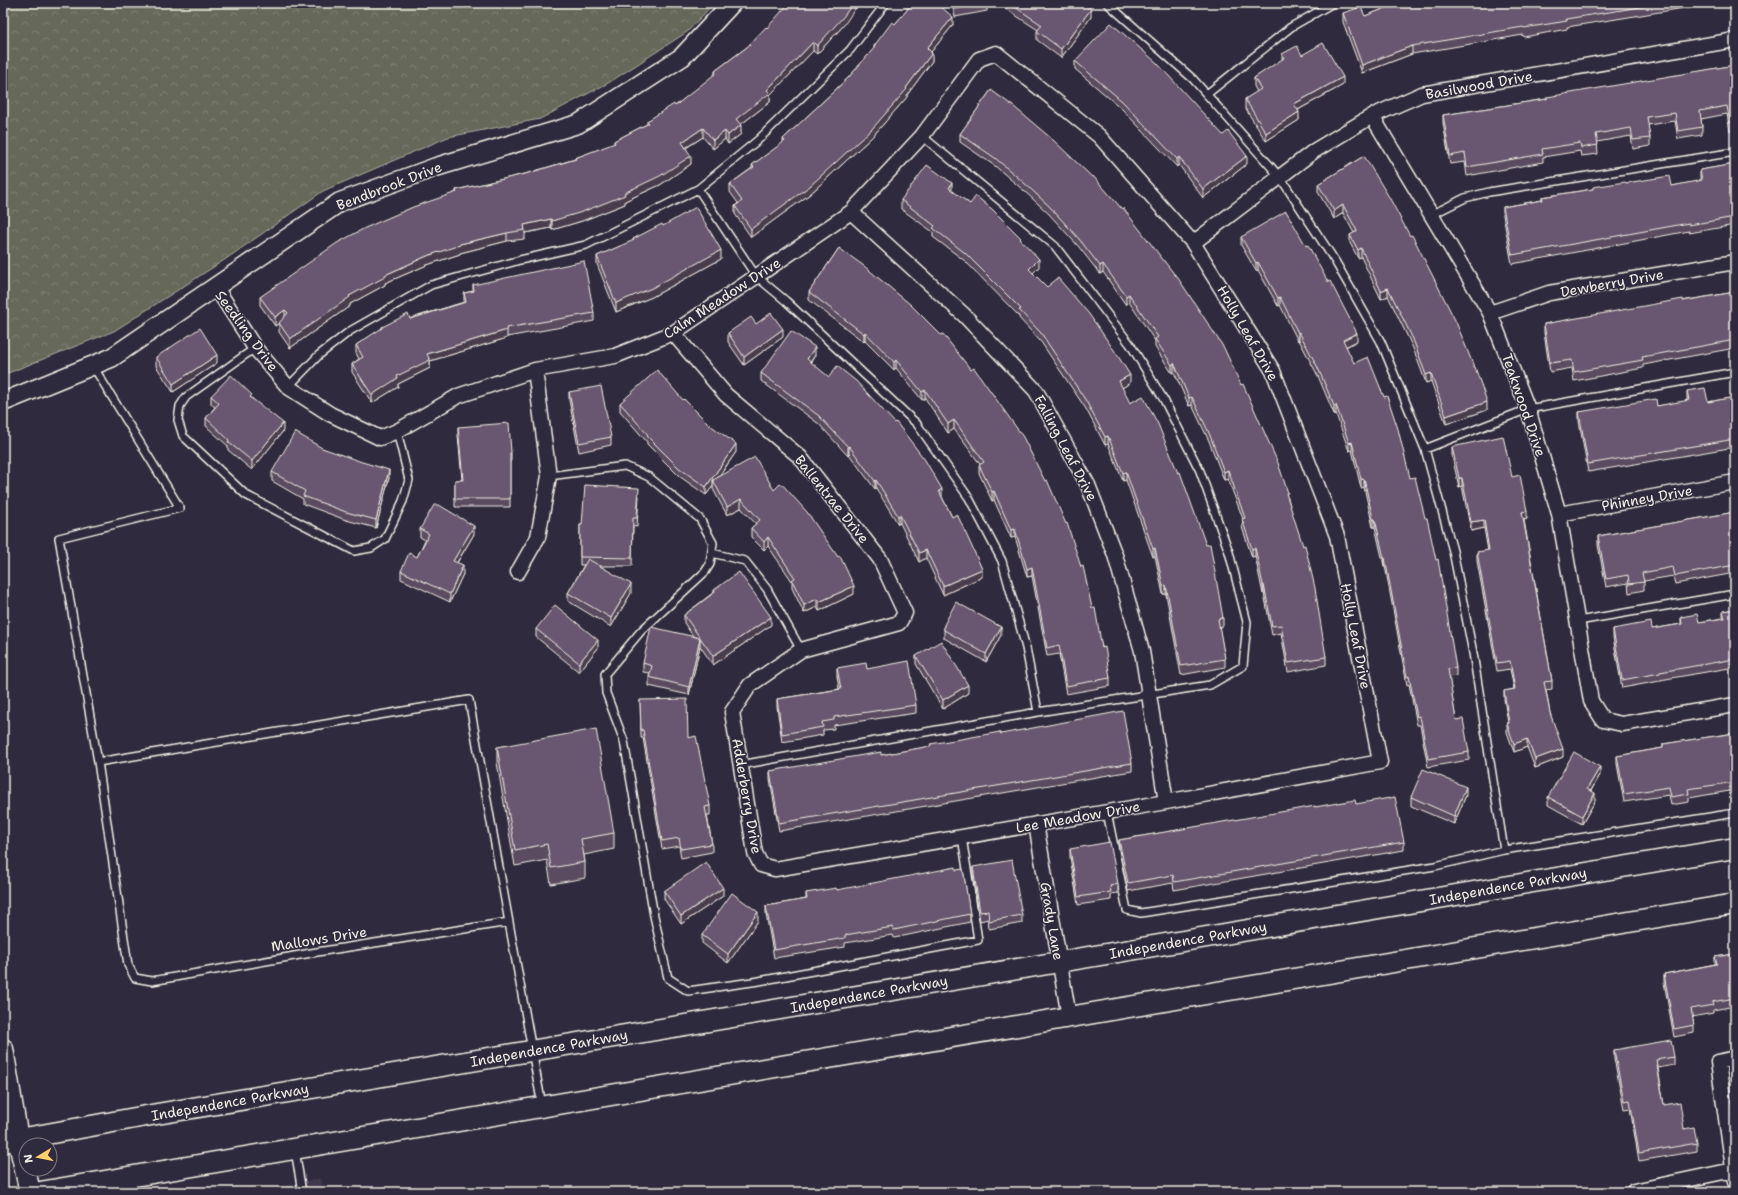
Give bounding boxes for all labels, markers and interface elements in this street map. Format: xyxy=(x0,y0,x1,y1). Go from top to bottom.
street label: Basilwood Drive xyxy=(1424,67,1534,103)
street label: Bendbrook Drive xyxy=(334,158,444,214)
street label: Calm Meadow Drive xyxy=(660,253,784,343)
street label: Dewberry Drive xyxy=(1559,265,1665,301)
street label: Holly Leaf Drive xyxy=(1213,282,1283,384)
street label: Seedling Drive xyxy=(212,287,283,375)
street label: Teakwood Drive xyxy=(1498,351,1550,459)
street label: Falling Leaf Drive xyxy=(1030,392,1102,504)
street label: Ballentrae Drive xyxy=(791,451,873,547)
street label: Phinney Drive xyxy=(1600,481,1694,515)
street label: Holly Leaf Drive xyxy=(1337,582,1375,691)
street label: Adderberry Drive xyxy=(728,737,766,855)
street label: Lee Meadow Drive xyxy=(1014,797,1142,837)
street label: Independence Parkway xyxy=(1428,863,1588,909)
street label: Grady Lane xyxy=(1036,880,1068,962)
street label: Independence Parkway xyxy=(1108,917,1268,963)
street label: Mallows Drive xyxy=(270,923,368,955)
street label: Independence Parkway xyxy=(789,971,949,1017)
street label: Independence Parkway xyxy=(469,1025,629,1071)
street label: Independence Parkway xyxy=(150,1079,310,1125)
north arrow xyxy=(18,1137,58,1177)
text: N xyxy=(20,1153,37,1164)

